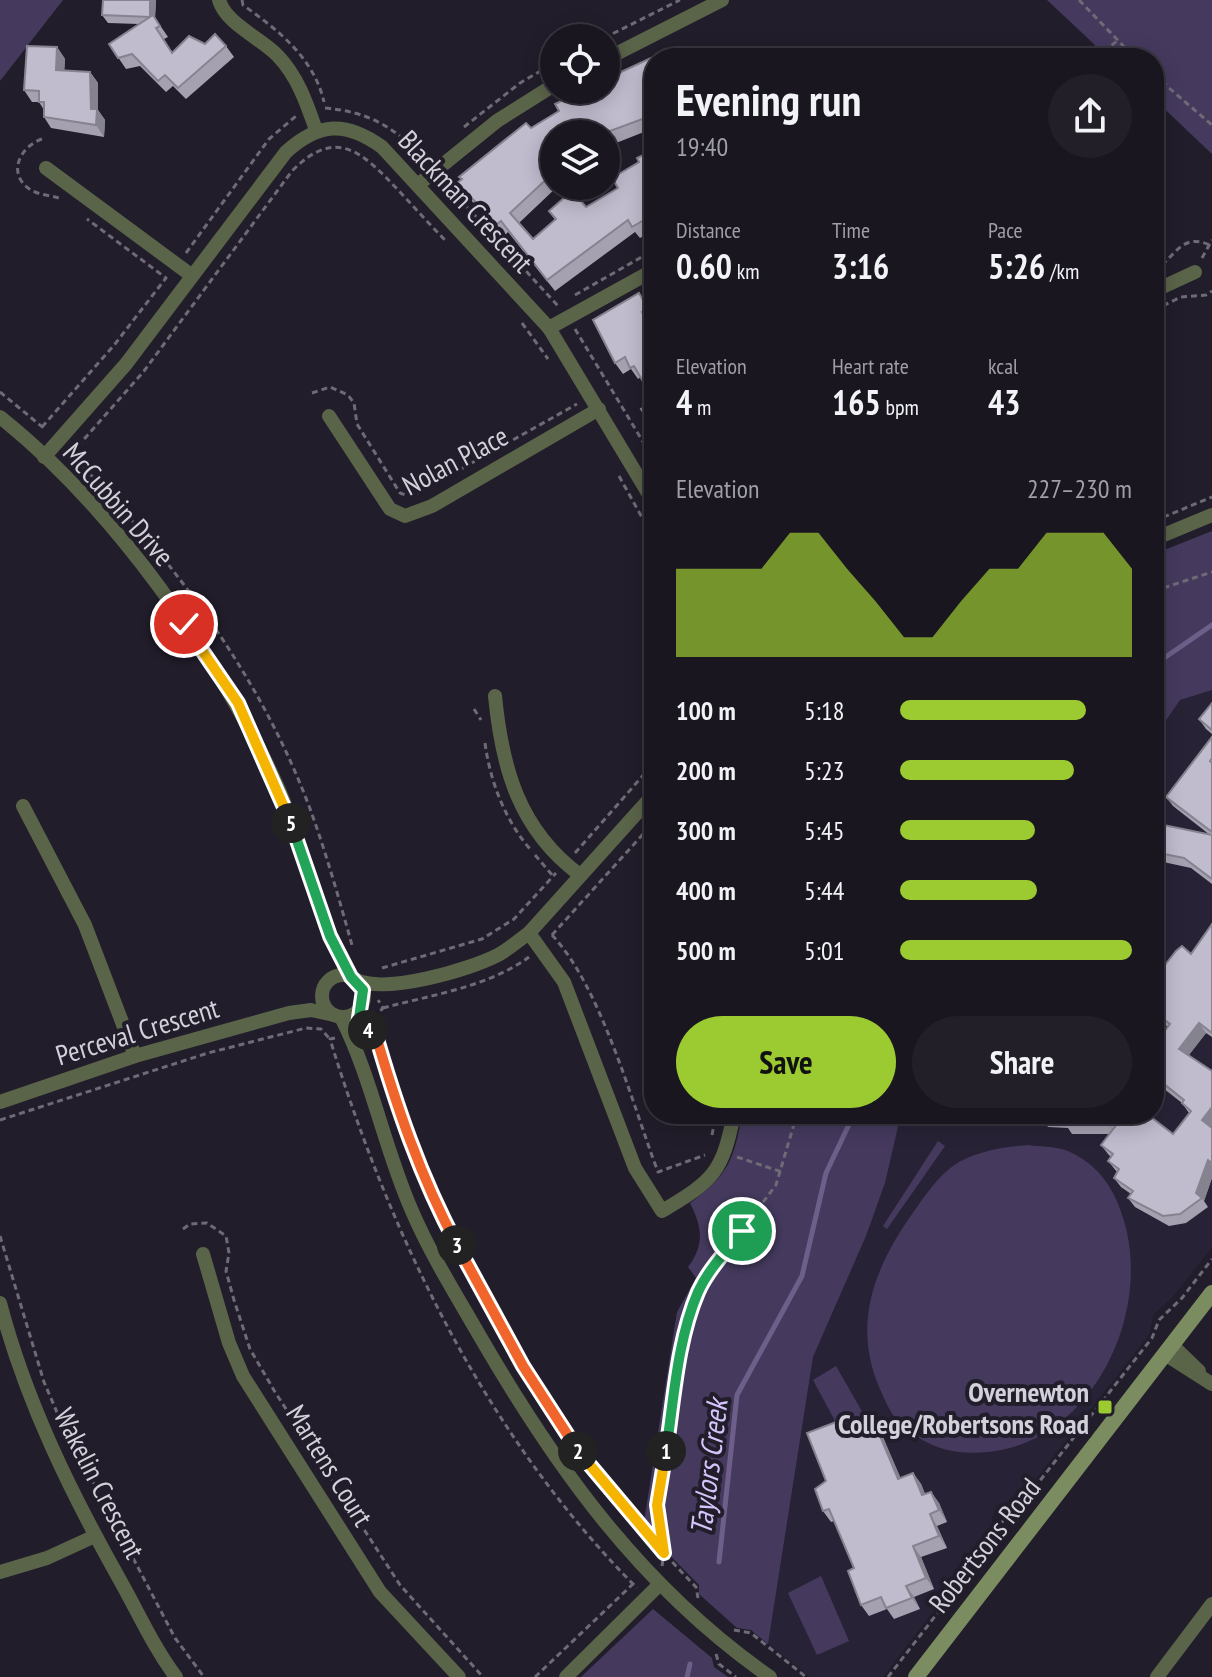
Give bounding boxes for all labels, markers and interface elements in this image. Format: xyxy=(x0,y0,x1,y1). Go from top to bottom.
map controls xyxy=(540,24,620,200)
button: locate xyxy=(540,24,620,104)
text: Evening run xyxy=(676,71,861,128)
button: share xyxy=(1048,74,1132,158)
button: layers xyxy=(540,120,620,200)
street label: Blackman Crescent xyxy=(391,122,542,280)
text: 19:40 xyxy=(676,130,728,163)
text: Distance xyxy=(676,216,741,244)
text: Time xyxy=(832,216,870,244)
text: Pace xyxy=(988,216,1023,244)
text: 0.60 xyxy=(676,244,732,288)
text: 3:16 xyxy=(832,244,889,288)
text: 5:26 xyxy=(988,244,1045,288)
text: km xyxy=(732,257,760,285)
text: /km xyxy=(1045,257,1079,285)
text: Elevation xyxy=(676,352,747,380)
text: Heart rate xyxy=(832,352,909,380)
text: kcal xyxy=(988,352,1018,380)
text: 4 xyxy=(676,380,692,424)
text: 165 xyxy=(832,380,881,424)
text: 43 xyxy=(988,380,1021,424)
text: m xyxy=(692,393,711,421)
text: bpm xyxy=(881,393,919,421)
street label: Nolan Place xyxy=(396,417,514,503)
street label: McCubbin Drive xyxy=(55,435,183,573)
text: Elevation xyxy=(676,472,759,505)
text: 227–230 m xyxy=(1027,472,1132,505)
pin xyxy=(150,590,218,658)
icon: check xyxy=(162,602,206,646)
text: 100 m xyxy=(676,694,736,727)
text: 5:18 xyxy=(804,694,844,727)
text: 200 m xyxy=(676,754,736,787)
text: 5:23 xyxy=(804,754,844,787)
pin: 5 xyxy=(271,803,311,843)
text: 5 xyxy=(286,809,296,837)
text: 300 m xyxy=(676,814,736,847)
text: 5:45 xyxy=(804,814,844,847)
text: 400 m xyxy=(676,874,736,907)
text: 5:44 xyxy=(804,874,844,907)
text: 500 m xyxy=(676,934,736,967)
text: 5:01 xyxy=(804,934,844,967)
street label: Perceval Crescent xyxy=(51,989,223,1073)
pin: 4 xyxy=(348,1010,388,1050)
text: 4 xyxy=(363,1016,373,1044)
button: Save xyxy=(676,1016,896,1108)
button: Share xyxy=(912,1016,1132,1108)
pin xyxy=(708,1197,776,1265)
icon: arrive xyxy=(720,1209,764,1253)
pin: 3 xyxy=(437,1225,477,1265)
text: 3 xyxy=(452,1231,462,1259)
place label: Overnewton College/Robertsons Road xyxy=(838,1373,1089,1442)
water label: Taylors Creek xyxy=(680,1394,736,1537)
street label: Martens Court xyxy=(278,1397,382,1533)
marker: Overnewton College/Robertsons Road xyxy=(1096,1398,1114,1416)
street label: Wakelin Crescent xyxy=(46,1401,154,1565)
pin: 2 xyxy=(558,1431,598,1471)
pin: 1 xyxy=(646,1431,686,1471)
text: 2 xyxy=(573,1437,583,1465)
text: 1 xyxy=(661,1437,671,1465)
street label: Robertsons Road xyxy=(920,1470,1048,1620)

